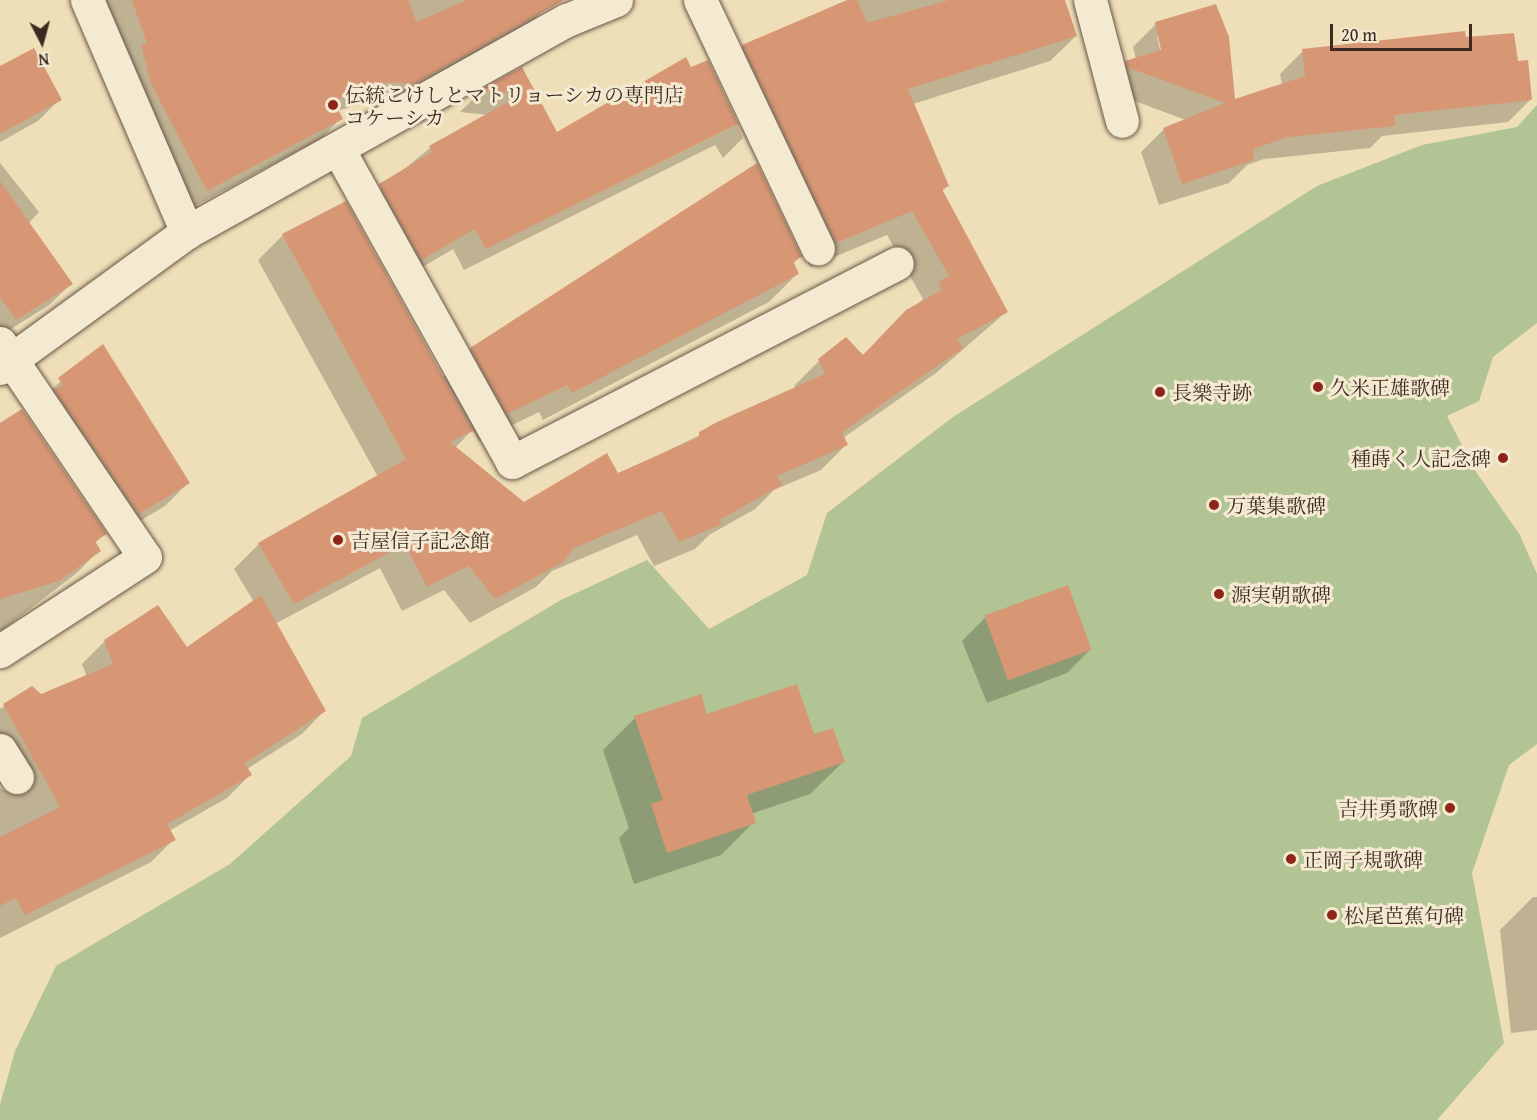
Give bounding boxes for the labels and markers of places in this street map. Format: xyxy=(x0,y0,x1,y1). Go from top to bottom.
place label: 伝統こけしとマトリョーシカの専門店 コケーシカ xyxy=(345,82,685,129)
marker: 伝統こけしとマトリョーシカの専門店 コケーシカ xyxy=(326,98,340,112)
place label: 久米正雄歌碑 xyxy=(1330,375,1450,399)
place label: 長樂寺跡 xyxy=(1172,380,1252,404)
marker: 久米正雄歌碑 xyxy=(1311,380,1325,394)
marker: 長樂寺跡 xyxy=(1153,385,1167,399)
place label: 種蒔く人記念碑 xyxy=(1351,446,1491,470)
marker: 種蒔く人記念碑 xyxy=(1496,451,1510,465)
place label: 万葉集歌碑 xyxy=(1226,493,1326,517)
marker: 万葉集歌碑 xyxy=(1207,498,1221,512)
place label: 吉屋信子記念館 xyxy=(350,528,490,552)
marker: 吉屋信子記念館 xyxy=(331,533,345,547)
place label: 源実朝歌碑 xyxy=(1231,582,1331,606)
marker: 源実朝歌碑 xyxy=(1212,587,1226,601)
place label: 吉井勇歌碑 xyxy=(1338,796,1438,820)
marker: 吉井勇歌碑 xyxy=(1443,801,1457,815)
place label: 正岡子規歌碑 xyxy=(1303,847,1423,871)
marker: 正岡子規歌碑 xyxy=(1284,852,1298,866)
place label: 松尾芭蕉句碑 xyxy=(1344,903,1464,927)
marker: 松尾芭蕉句碑 xyxy=(1325,908,1339,922)

